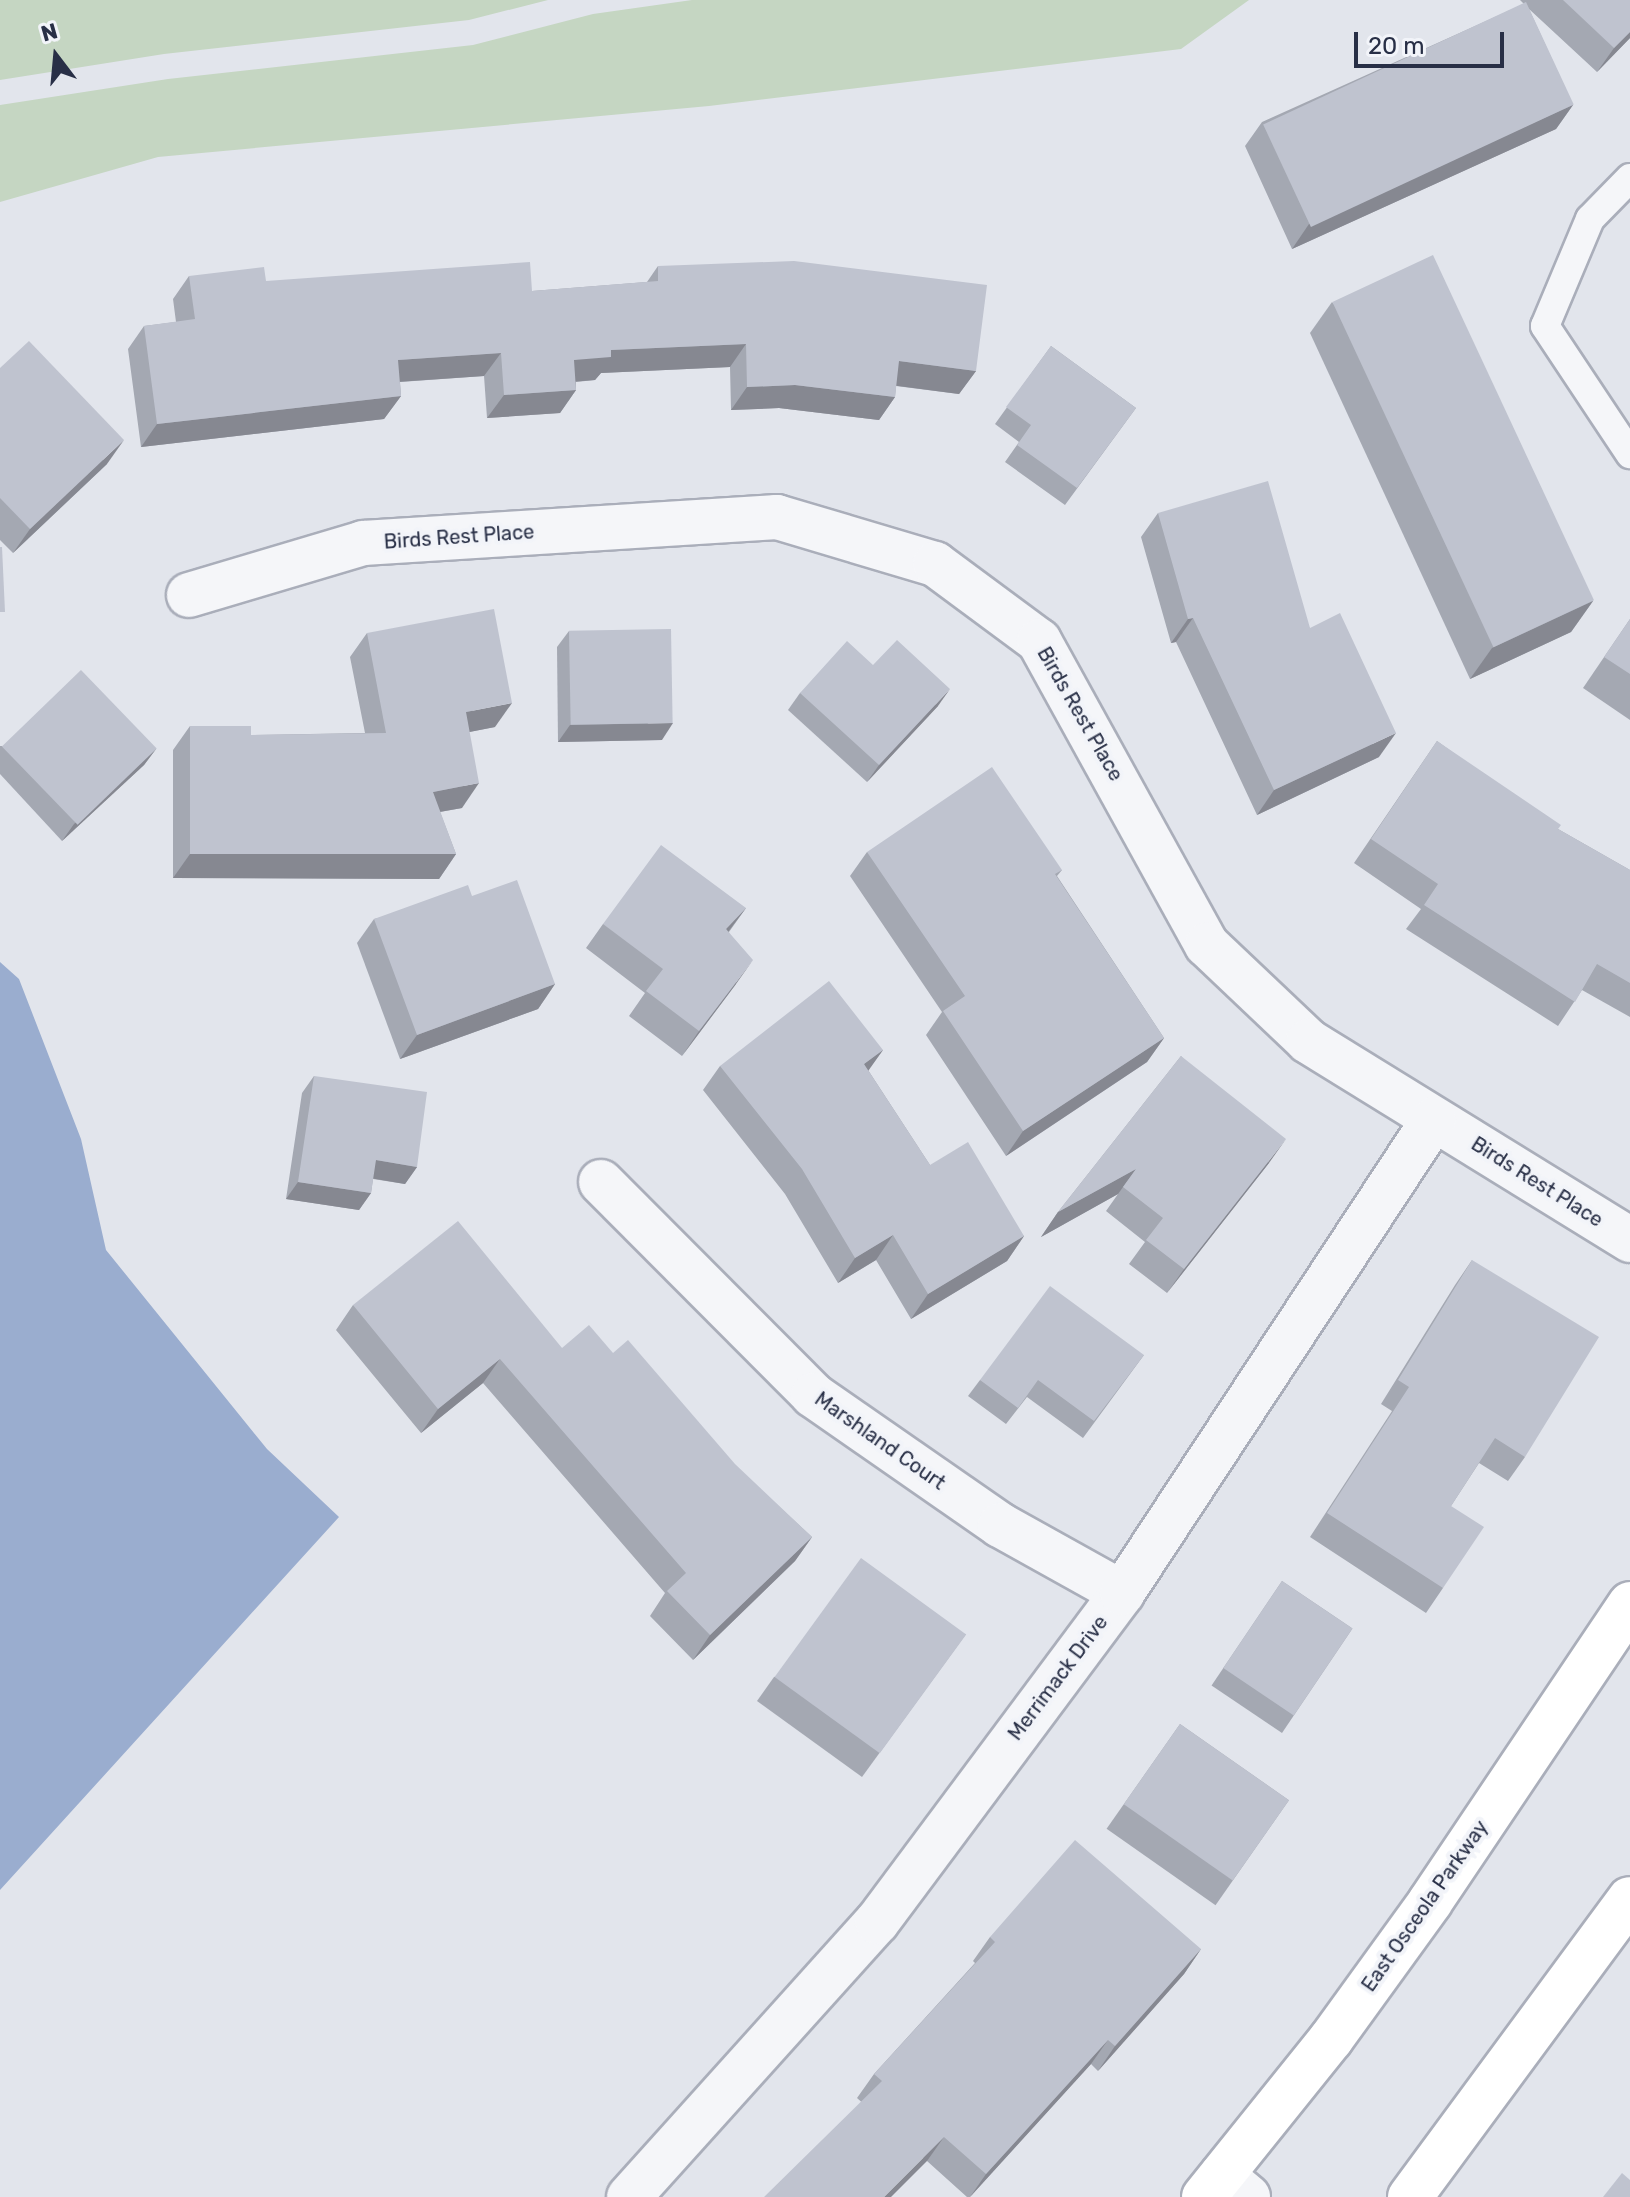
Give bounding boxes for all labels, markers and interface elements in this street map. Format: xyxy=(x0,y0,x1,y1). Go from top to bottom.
north arrow xyxy=(16,16,96,96)
scale bar xyxy=(1358,16,1508,66)
text: N xyxy=(38,17,61,48)
text: 20 m xyxy=(1368,32,1425,60)
street label: Birds Rest Place xyxy=(383,520,535,554)
street label: Birds Rest Place xyxy=(1032,643,1128,785)
street label: Birds Rest Place xyxy=(1467,1132,1607,1232)
street label: Marshland Court xyxy=(810,1387,950,1495)
street label: Merrimack Drive xyxy=(1003,1611,1113,1745)
street label: East Osceola Parkway xyxy=(1357,1816,1493,1996)

